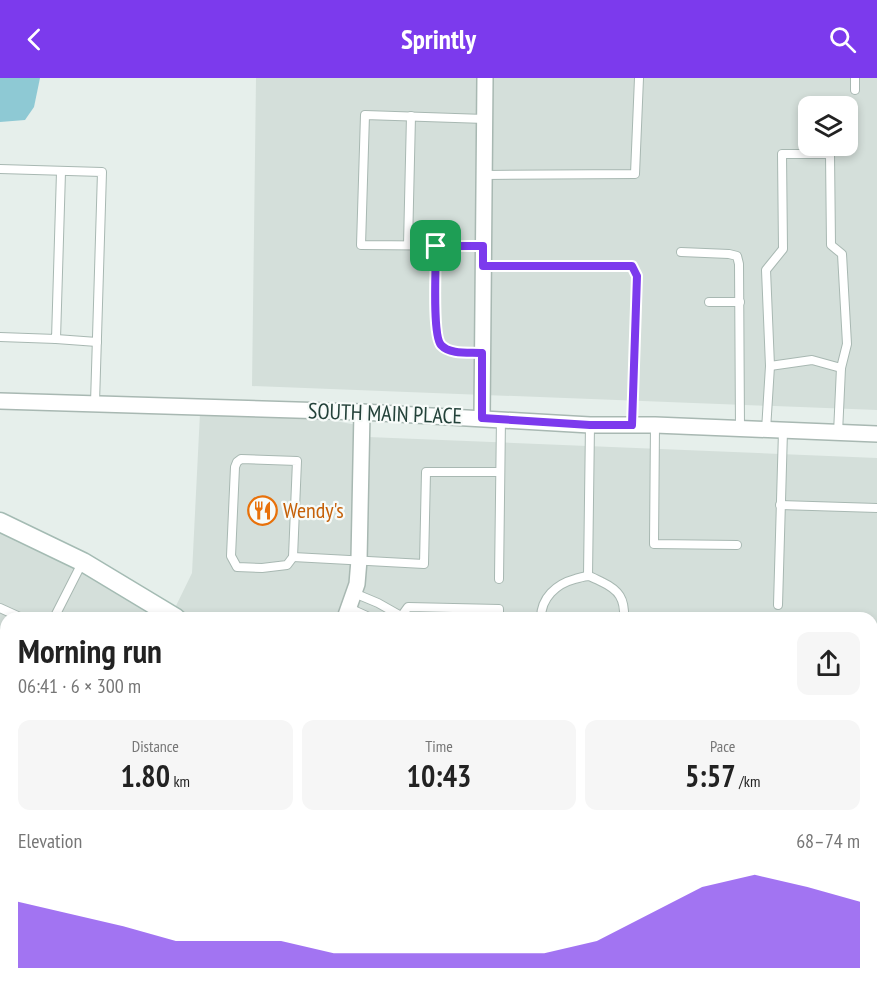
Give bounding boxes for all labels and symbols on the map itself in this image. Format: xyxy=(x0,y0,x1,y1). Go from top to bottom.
pin xyxy=(410,220,461,271)
street label: SOUTH MAIN PLACE xyxy=(308,396,462,430)
restaurant icon: Wendy's xyxy=(246,494,278,526)
place label: Wendy's xyxy=(283,496,344,524)

